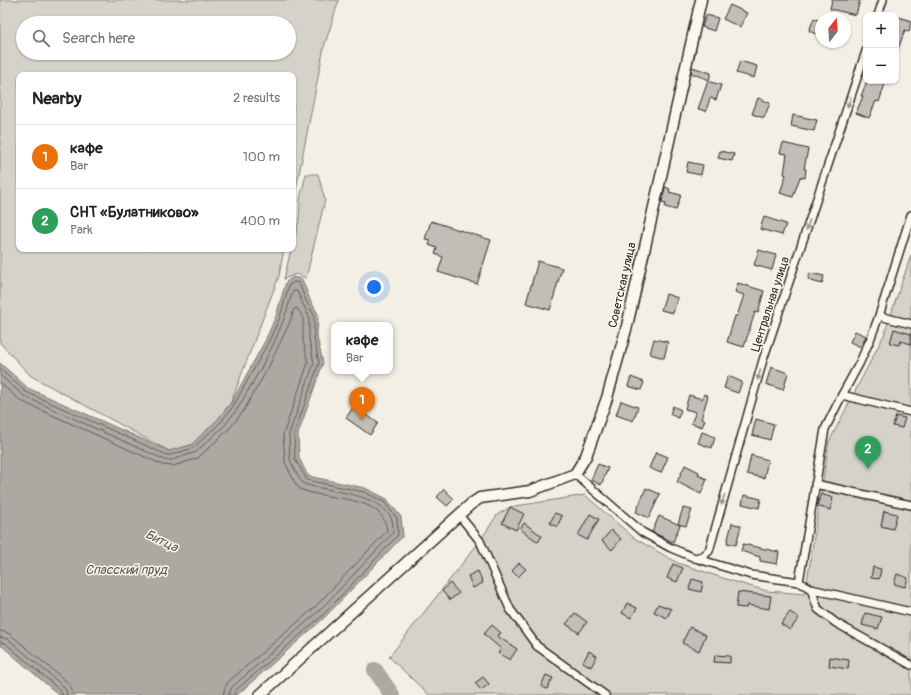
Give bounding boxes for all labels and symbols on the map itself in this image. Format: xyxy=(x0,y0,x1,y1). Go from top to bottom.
north arrow xyxy=(815,12,851,48)
one-way arrow xyxy=(845,96,851,108)
one-way arrow xyxy=(805,220,811,232)
street label: Советская улица xyxy=(605,240,640,330)
street label: Центральная улица xyxy=(748,254,793,354)
your location xyxy=(364,277,384,297)
one-way arrow xyxy=(756,369,762,381)
pin: 1 xyxy=(349,387,375,420)
pin: 2 xyxy=(855,436,881,469)
one-way arrow xyxy=(720,495,726,507)
water label: Битца xyxy=(143,526,181,556)
water label: Спасский пруд xyxy=(85,562,168,578)

